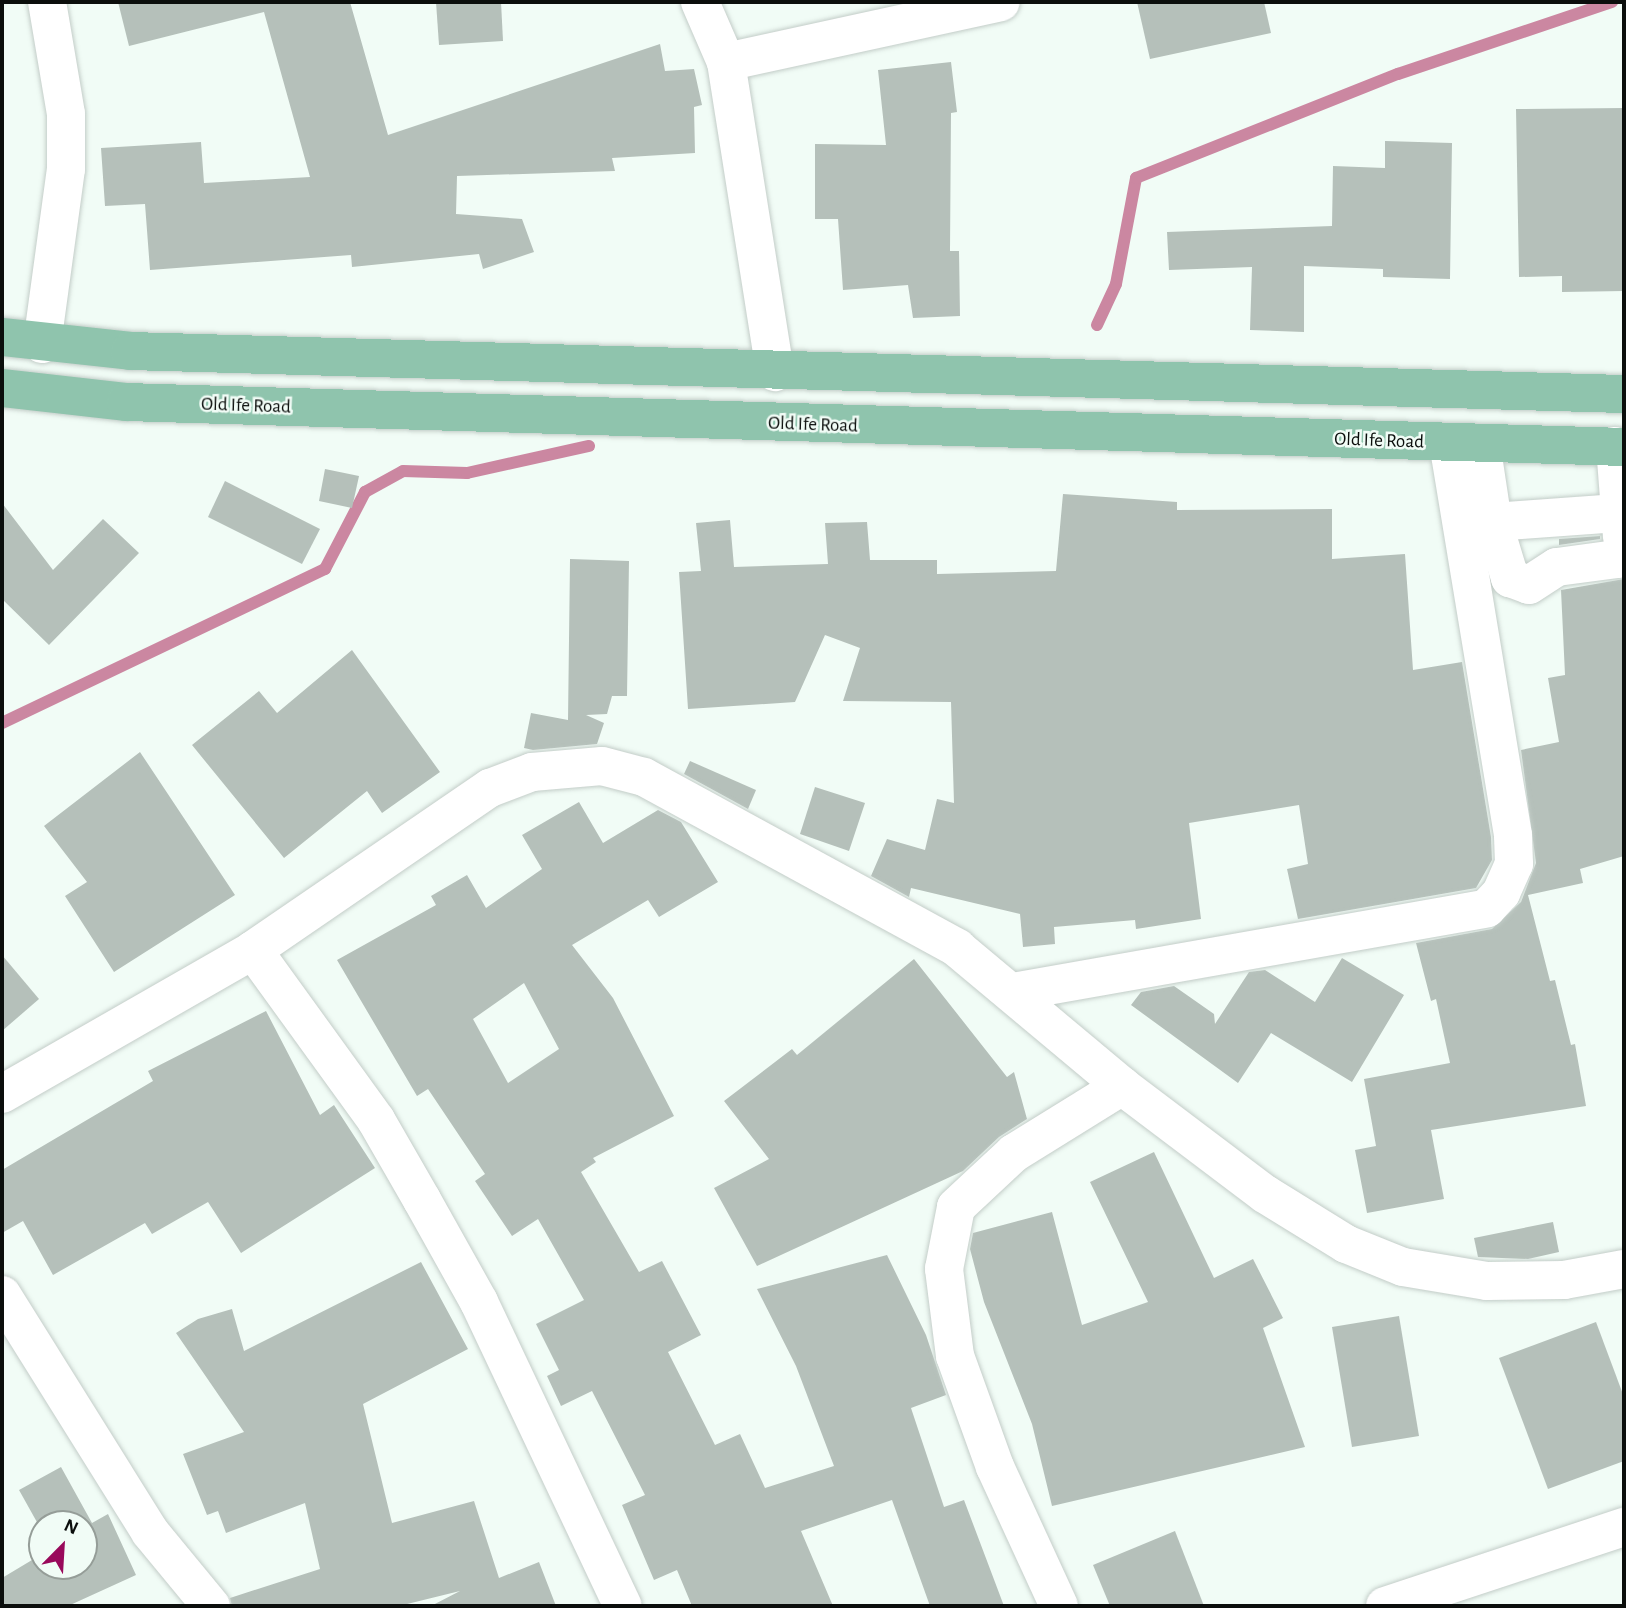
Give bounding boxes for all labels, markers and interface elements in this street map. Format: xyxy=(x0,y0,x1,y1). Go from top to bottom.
street label: Old Ife Road xyxy=(201,393,291,419)
street label: Old Ife Road xyxy=(768,412,858,438)
street label: Old Ife Road xyxy=(1334,428,1424,454)
north arrow xyxy=(28,1510,98,1580)
text: N xyxy=(61,1516,81,1539)

